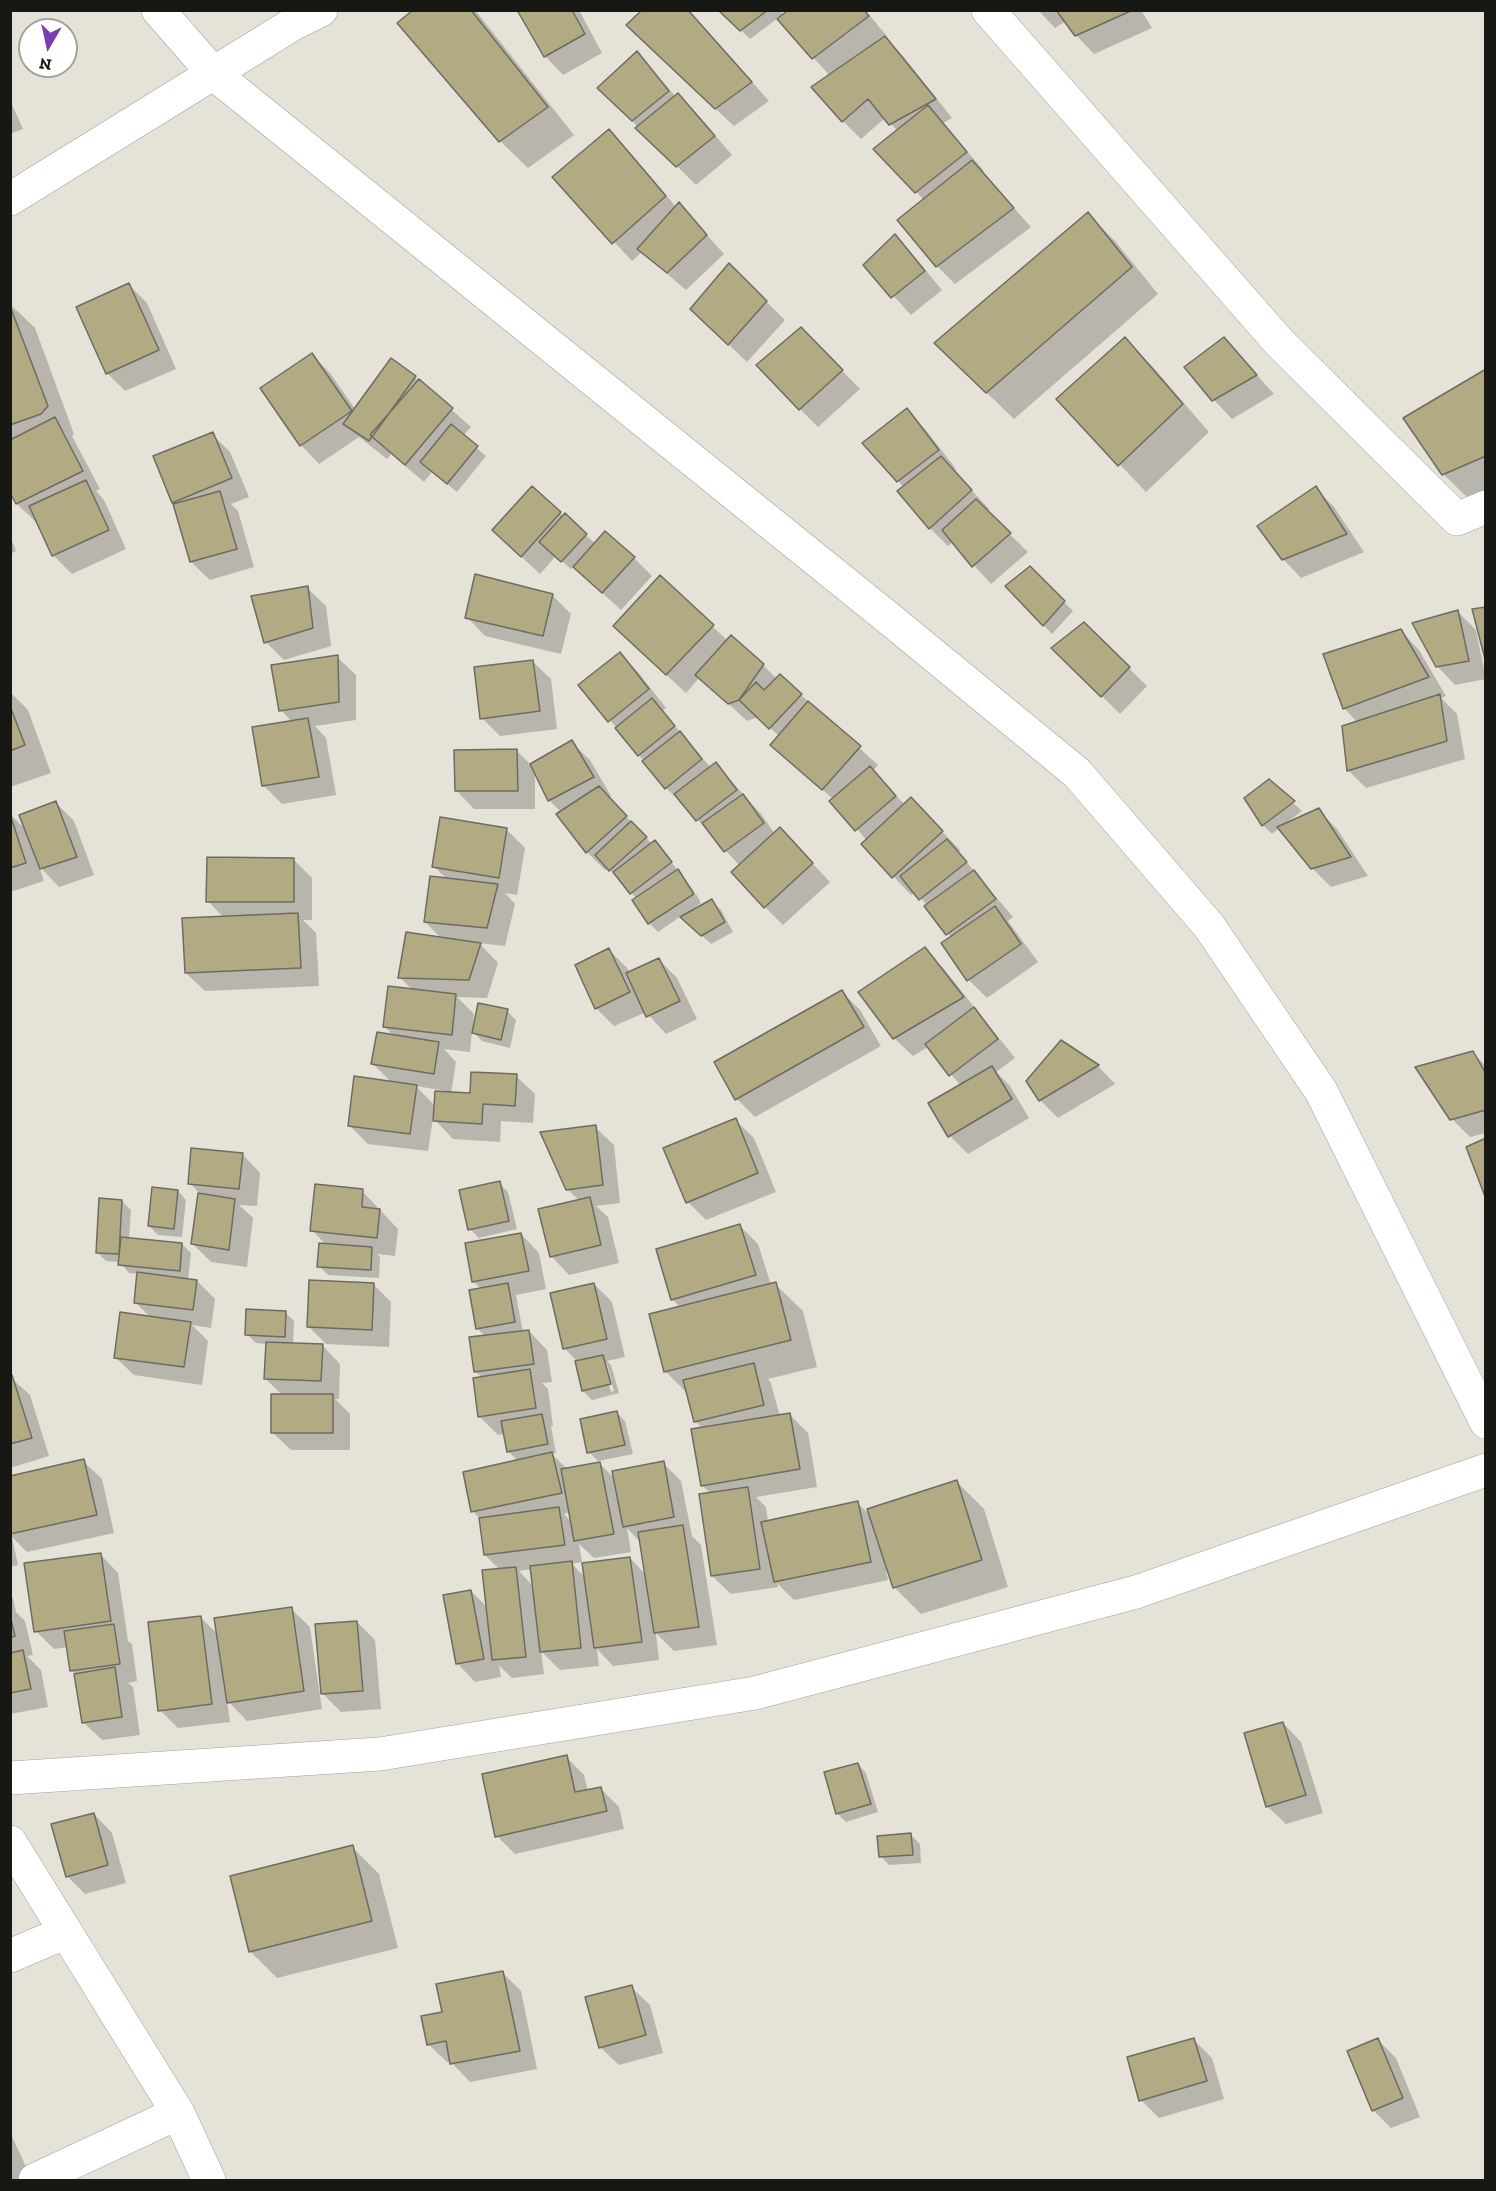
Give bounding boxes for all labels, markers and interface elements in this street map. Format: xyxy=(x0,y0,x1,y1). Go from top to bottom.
north arrow xyxy=(18,18,78,78)
text: N xyxy=(38,54,53,75)

